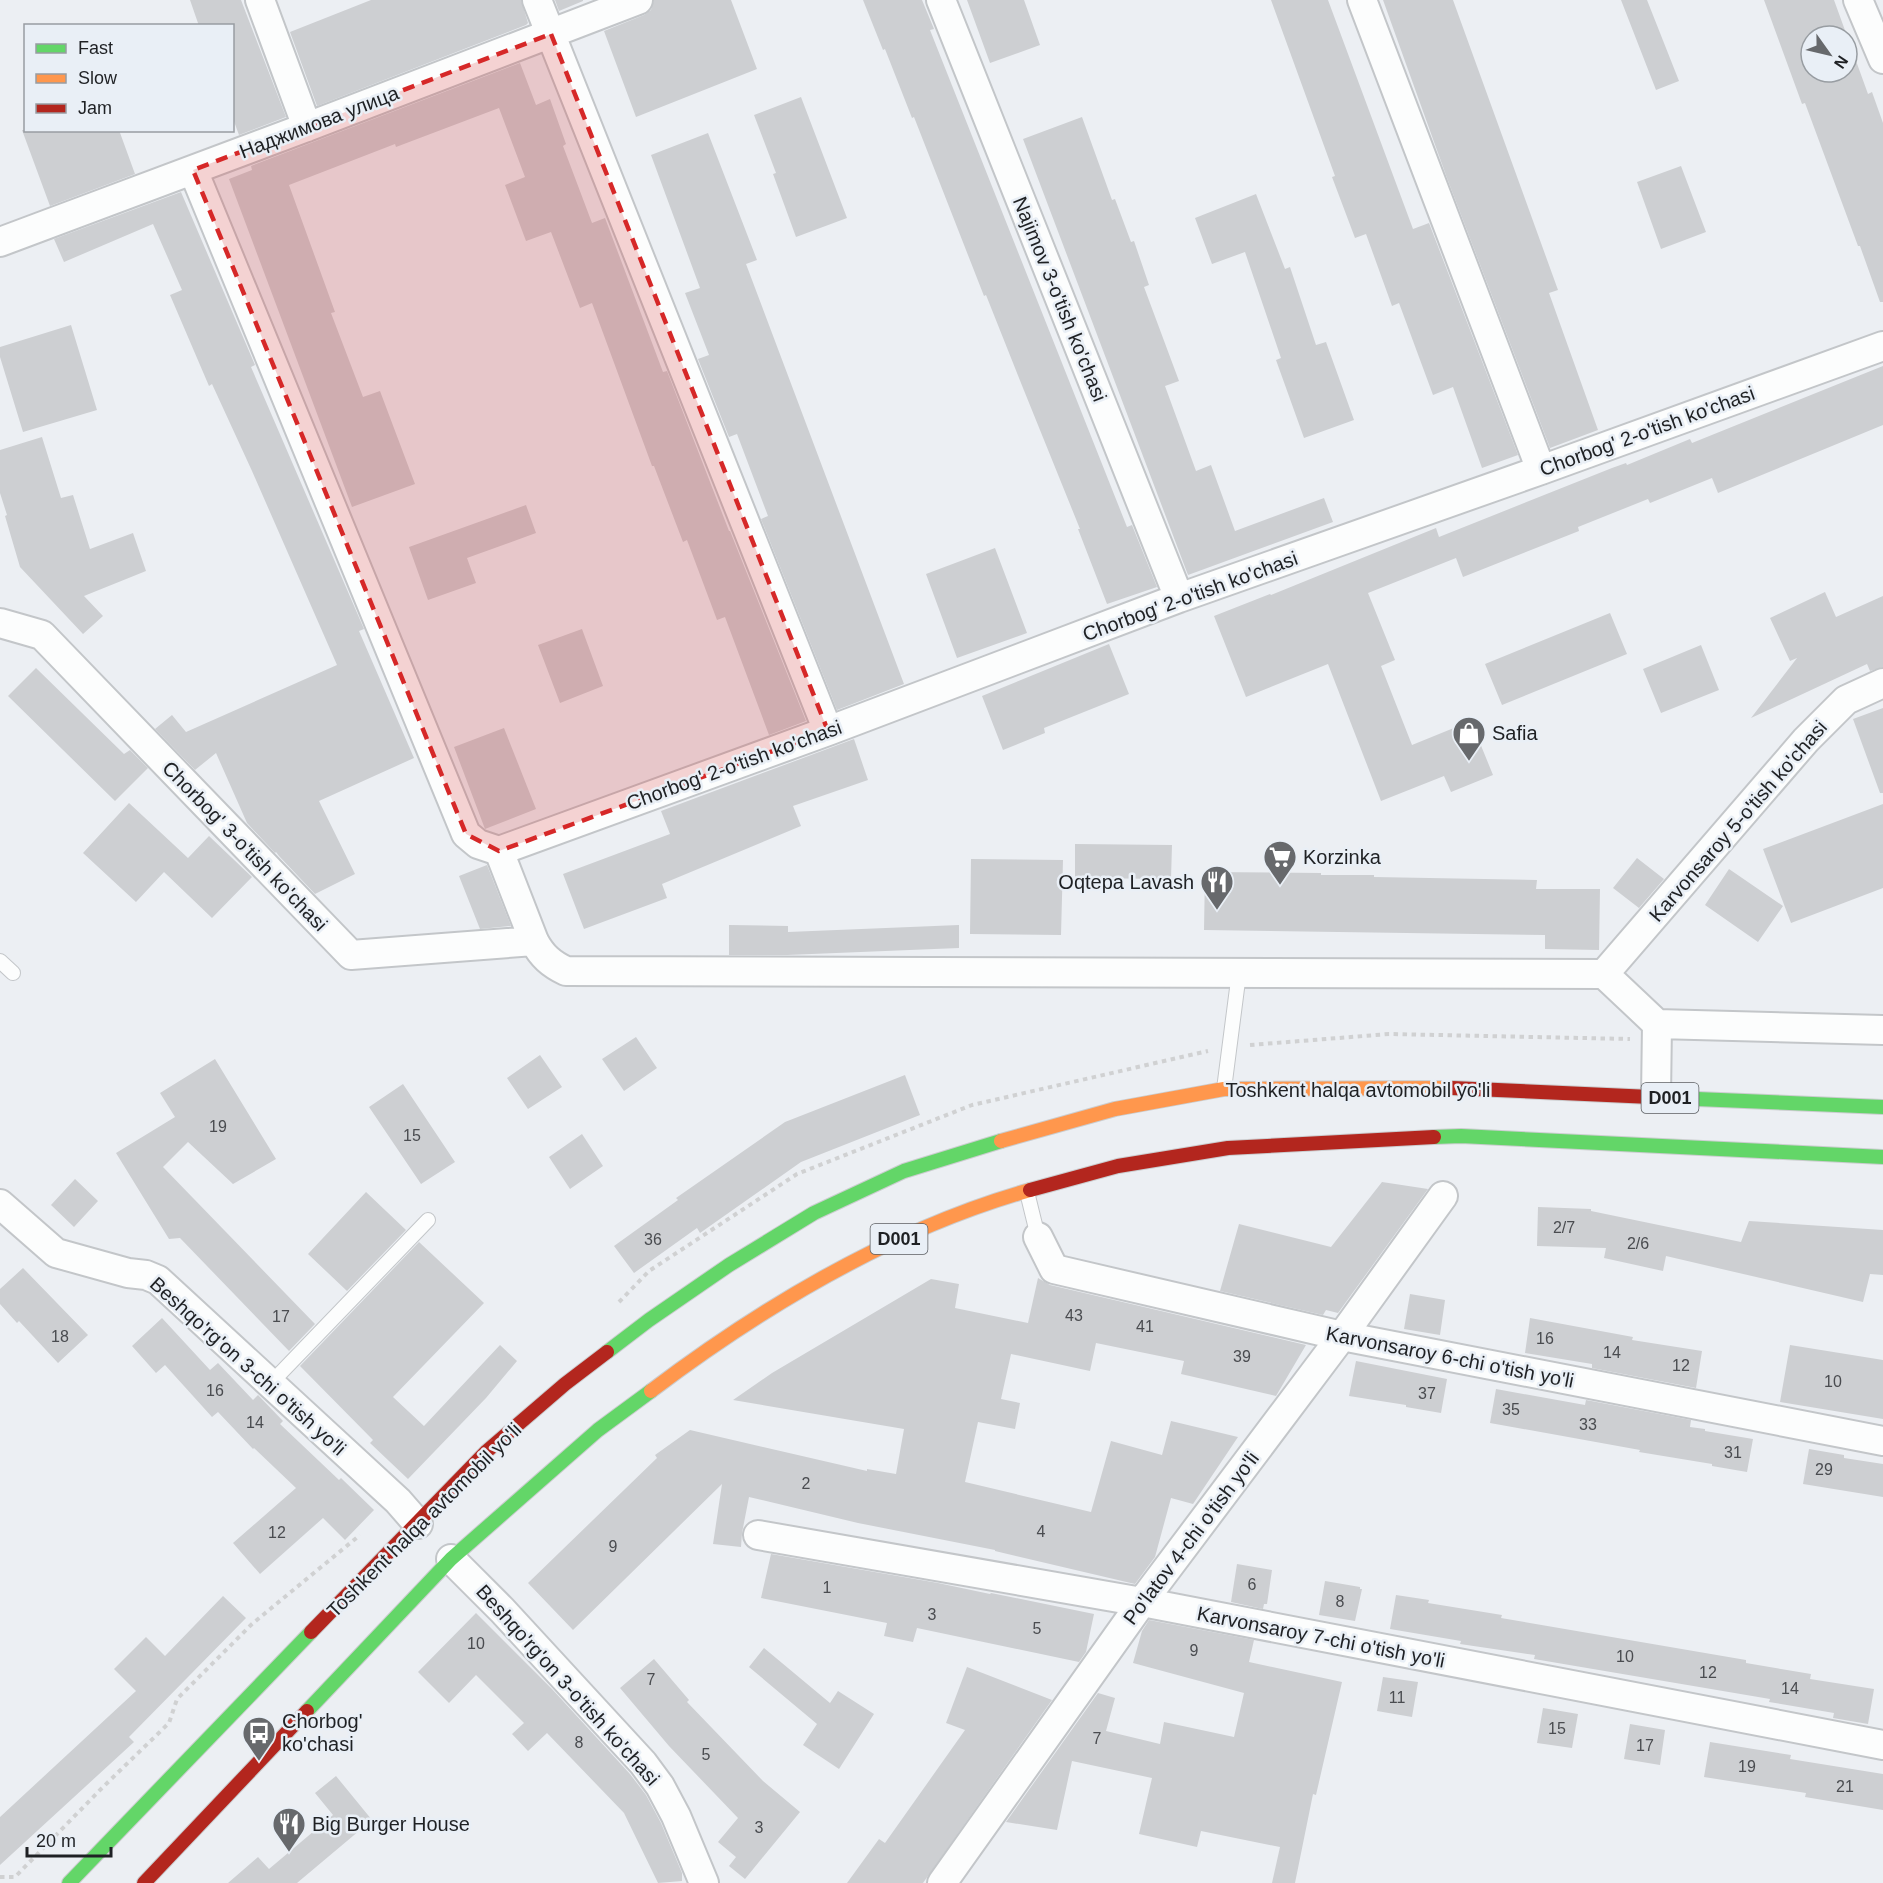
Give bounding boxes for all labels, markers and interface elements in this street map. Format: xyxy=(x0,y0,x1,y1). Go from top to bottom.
legend xyxy=(24,24,234,132)
north arrow xyxy=(1799,24,1859,84)
text: Fast xyxy=(78,38,113,58)
text: N xyxy=(1831,53,1851,72)
text: Slow xyxy=(78,68,118,88)
street label: Наджимова улица xyxy=(236,81,403,163)
text: Jam xyxy=(78,98,112,118)
street label: Najimov 3-o'tish ko'chasi xyxy=(1009,193,1111,405)
street label: Chorbog' 2-o'tish ko'chasi xyxy=(1537,382,1757,480)
street label: Chorbog' 2-o'tish ko'chasi xyxy=(1080,547,1300,645)
shop icon: Safia xyxy=(1451,715,1487,762)
street label: Chorbog' 2-o'tish ko'chasi xyxy=(624,716,844,814)
street label: Karvonsaroy 5-o'tish ko'chasi xyxy=(1645,716,1831,926)
place label: Safia xyxy=(1492,722,1538,744)
street label: Chorbog' 3-o'tish ko'chasi xyxy=(158,757,332,935)
supermarket icon: Korzinka xyxy=(1262,839,1298,886)
place label: Korzinka xyxy=(1303,846,1382,868)
restaurant icon: Oqtepa Lavash xyxy=(1199,864,1235,911)
place label: Oqtepa Lavash xyxy=(1058,871,1194,893)
street label: Toshkent halqa avtomobil yo'li xyxy=(1225,1079,1491,1101)
road number: D001 xyxy=(1642,1083,1698,1113)
house number: 19 xyxy=(209,1118,227,1135)
house number: 15 xyxy=(403,1127,421,1144)
house number: 2/7 xyxy=(1553,1219,1575,1236)
road number: D001 xyxy=(870,1224,928,1254)
house number: 36 xyxy=(644,1231,662,1248)
house number: 2/6 xyxy=(1627,1235,1649,1252)
street label: Beshqo'rg'on 3-chi o'tish yo'li xyxy=(146,1272,350,1460)
house number: 43 xyxy=(1065,1307,1083,1324)
house number: 17 xyxy=(272,1308,290,1325)
house number: 41 xyxy=(1136,1318,1154,1335)
street label: Karvonsaroy 6-chi o'tish yo'li xyxy=(1324,1322,1576,1392)
house number: 18 xyxy=(51,1328,69,1345)
house number: 16 xyxy=(1536,1330,1554,1347)
house number: 14 xyxy=(1603,1344,1621,1361)
house number: 39 xyxy=(1233,1348,1251,1365)
house number: 12 xyxy=(1672,1357,1690,1374)
house number: 10 xyxy=(1824,1373,1842,1390)
house number: 16 xyxy=(206,1382,224,1399)
house number: 37 xyxy=(1418,1385,1436,1402)
house number: 35 xyxy=(1502,1401,1520,1418)
house number: 14 xyxy=(246,1414,264,1431)
house number: 33 xyxy=(1579,1416,1597,1433)
street label: Toshkent halqa avtomobil yo'li xyxy=(323,1419,525,1621)
house number: 31 xyxy=(1724,1444,1742,1461)
street label: Po'latov 4-chi o'tish yo'li xyxy=(1119,1447,1263,1629)
house number: 29 xyxy=(1815,1461,1833,1478)
house number: 2 xyxy=(802,1475,811,1492)
house number: 4 xyxy=(1037,1523,1046,1540)
house number: 12 xyxy=(268,1524,286,1541)
house number: 9 xyxy=(609,1538,618,1555)
house number: 6 xyxy=(1248,1576,1257,1593)
house number: 1 xyxy=(823,1579,832,1596)
street label: Beshqo'rg'on 3-o'tish ko'chasi xyxy=(472,1580,664,1790)
house number: 8 xyxy=(1336,1593,1345,1610)
street label: Karvonsaroy 7-chi o'tish yo'li xyxy=(1195,1602,1447,1672)
house number: 3 xyxy=(928,1606,937,1623)
house number: 5 xyxy=(1033,1620,1042,1637)
house number: 10 xyxy=(467,1635,485,1652)
house number: 9 xyxy=(1190,1642,1199,1659)
house number: 10 xyxy=(1616,1648,1634,1665)
house number: 12 xyxy=(1699,1664,1717,1681)
house number: 7 xyxy=(647,1671,656,1688)
house number: 14 xyxy=(1781,1680,1799,1697)
house number: 11 xyxy=(1389,1689,1405,1706)
place label: Chorbog' ko'chasi xyxy=(282,1710,363,1755)
bus stop icon: Chorbog' ko'chasi xyxy=(241,1715,277,1762)
house number: 15 xyxy=(1548,1720,1566,1737)
house number: 7 xyxy=(1093,1730,1102,1747)
house number: 8 xyxy=(575,1734,584,1751)
house number: 17 xyxy=(1636,1737,1654,1754)
house number: 5 xyxy=(702,1746,711,1763)
house number: 19 xyxy=(1738,1758,1756,1775)
house number: 21 xyxy=(1836,1778,1854,1795)
restaurant icon: Big Burger House xyxy=(271,1806,307,1853)
place label: Big Burger House xyxy=(312,1813,470,1835)
house number: 3 xyxy=(755,1819,764,1836)
scale bar xyxy=(27,1820,111,1858)
text: 20 m xyxy=(36,1831,76,1851)

